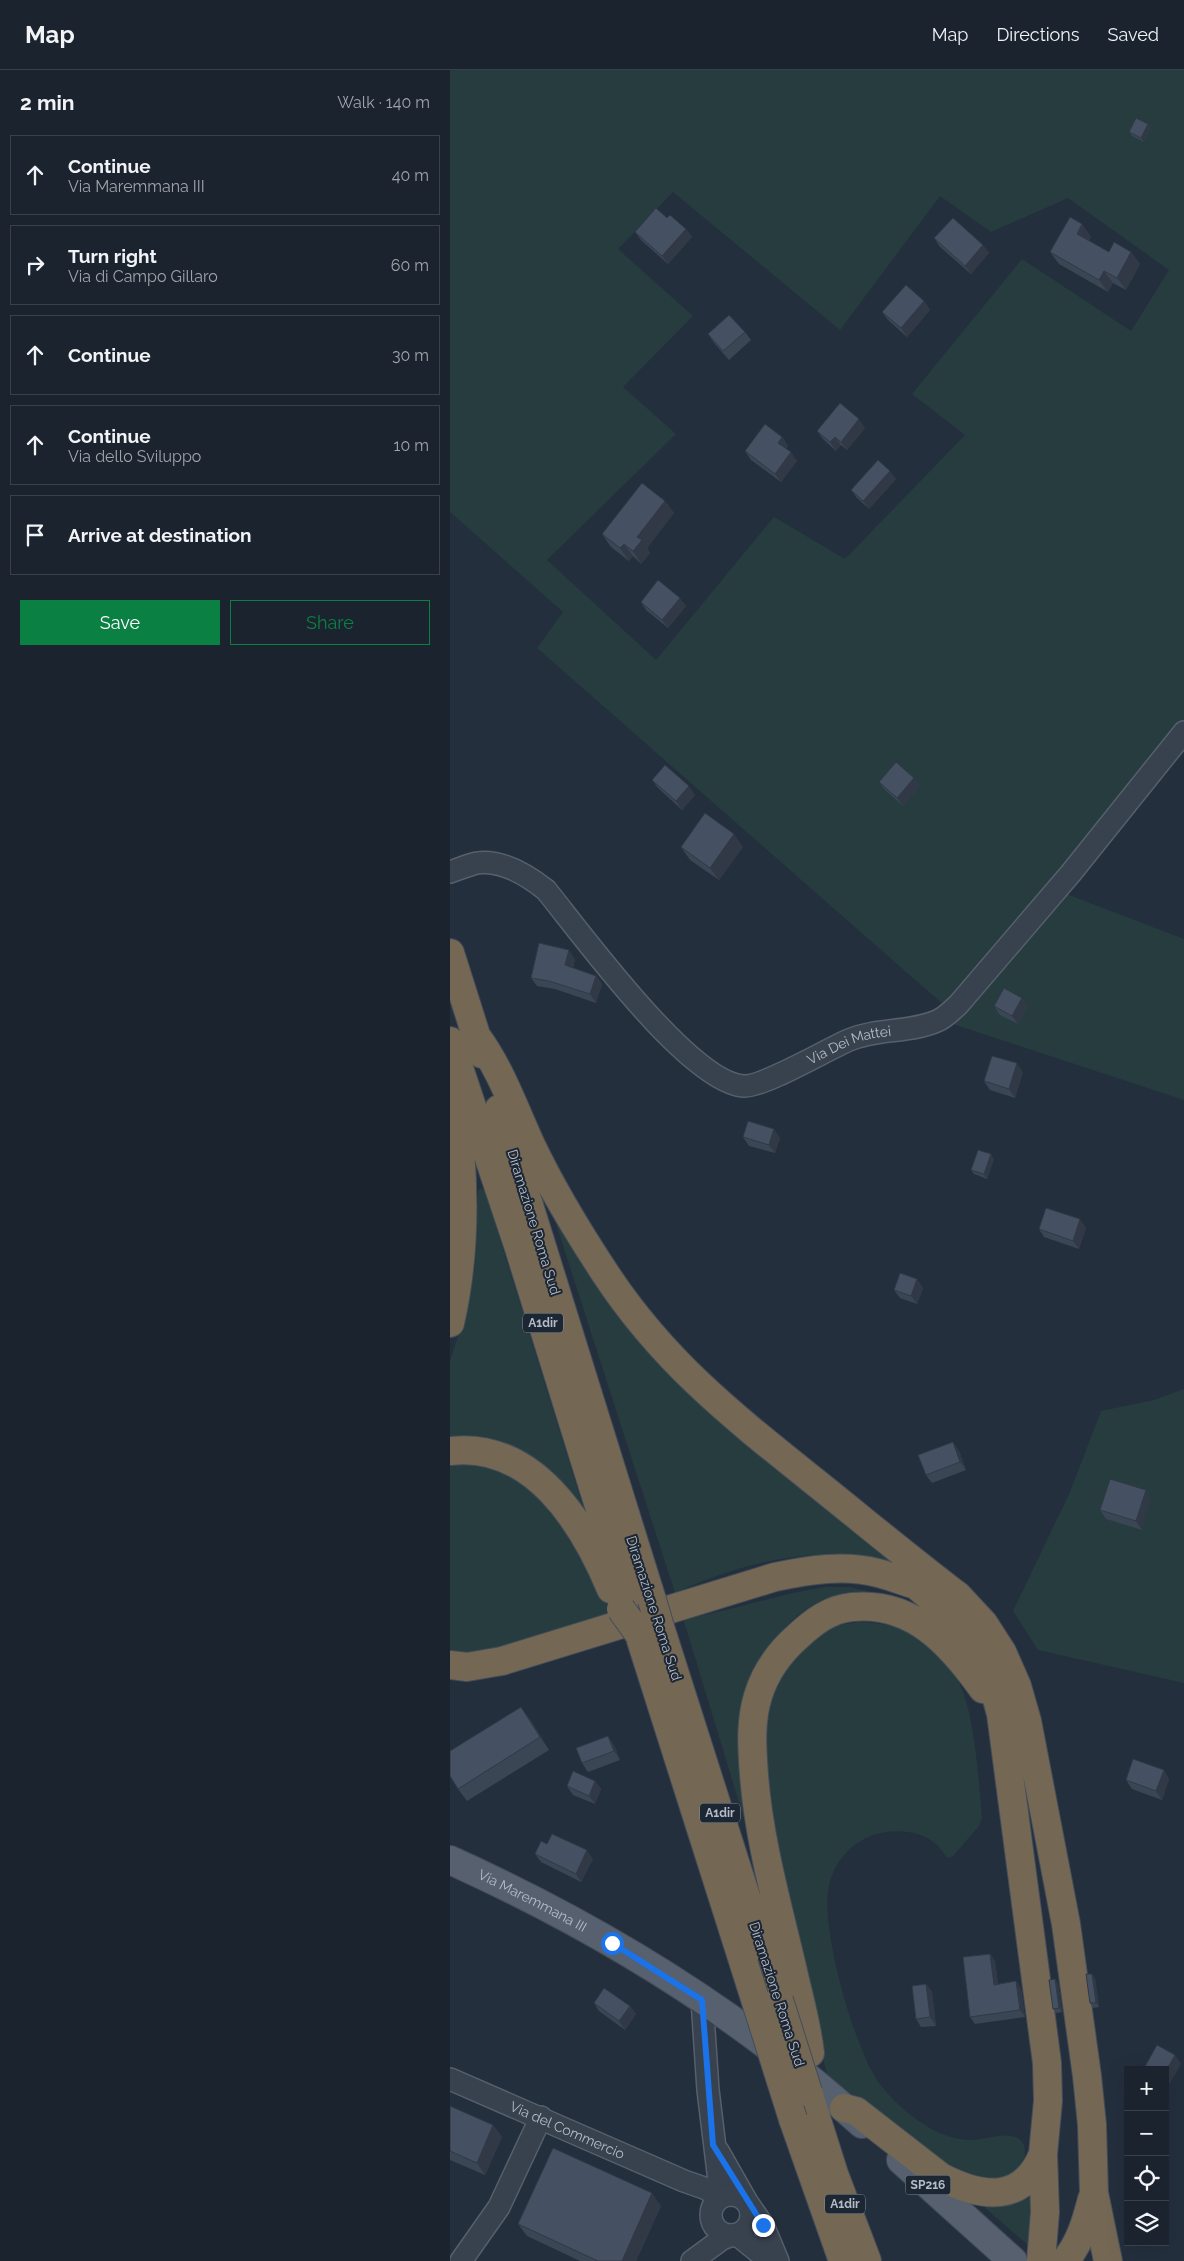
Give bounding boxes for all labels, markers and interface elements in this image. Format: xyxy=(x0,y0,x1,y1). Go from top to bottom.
text: Map xyxy=(25,20,75,49)
text: Map xyxy=(932,24,968,45)
text: Directions xyxy=(996,24,1080,45)
text: Saved xyxy=(1108,24,1159,45)
text: 2 min xyxy=(20,90,74,115)
text: Walk · 140 m xyxy=(337,93,430,112)
text: Continue xyxy=(68,155,151,177)
icon: ahead xyxy=(21,161,49,189)
text: 40 m xyxy=(392,166,429,185)
text: Via Maremmana III xyxy=(68,177,205,196)
text: Turn right xyxy=(68,245,157,267)
icon: right xyxy=(21,251,49,279)
text: 60 m xyxy=(391,256,429,275)
text: Via di Campo Gillaro xyxy=(68,267,218,286)
icon: ahead xyxy=(21,341,49,369)
text: Continue xyxy=(68,344,151,366)
text: 30 m xyxy=(392,346,429,365)
text: Continue xyxy=(68,425,151,447)
icon: ahead xyxy=(21,431,49,459)
text: 10 m xyxy=(394,436,429,455)
text: Via dello Sviluppo xyxy=(68,447,201,466)
icon: arrive xyxy=(21,521,49,549)
text: Arrive at destination xyxy=(68,524,252,546)
button: Save xyxy=(20,600,220,645)
button: Share xyxy=(230,600,430,645)
street label: Via Dei Mattei xyxy=(804,1023,892,1068)
street label: Diramazione Roma Sud xyxy=(504,1147,564,1297)
road number: A1dir xyxy=(523,1314,563,1332)
street label: Diramazione Roma Sud xyxy=(623,1534,685,1682)
road number: A1dir xyxy=(700,1804,740,1822)
street label: Via Maremmana III xyxy=(476,1866,590,1935)
street label: Diramazione Roma Sud xyxy=(746,1920,808,2068)
route start xyxy=(601,1932,624,1955)
map controls xyxy=(1124,2066,1169,2246)
button: + xyxy=(1124,2066,1169,2111)
street label: Via del Commercio xyxy=(508,2098,627,2162)
button: − xyxy=(1124,2111,1169,2156)
button: locate xyxy=(1124,2156,1169,2201)
road number: SP216 xyxy=(906,2176,950,2194)
road number: A1dir xyxy=(825,2194,865,2214)
button: layers xyxy=(1124,2201,1169,2246)
route end xyxy=(752,2214,775,2237)

